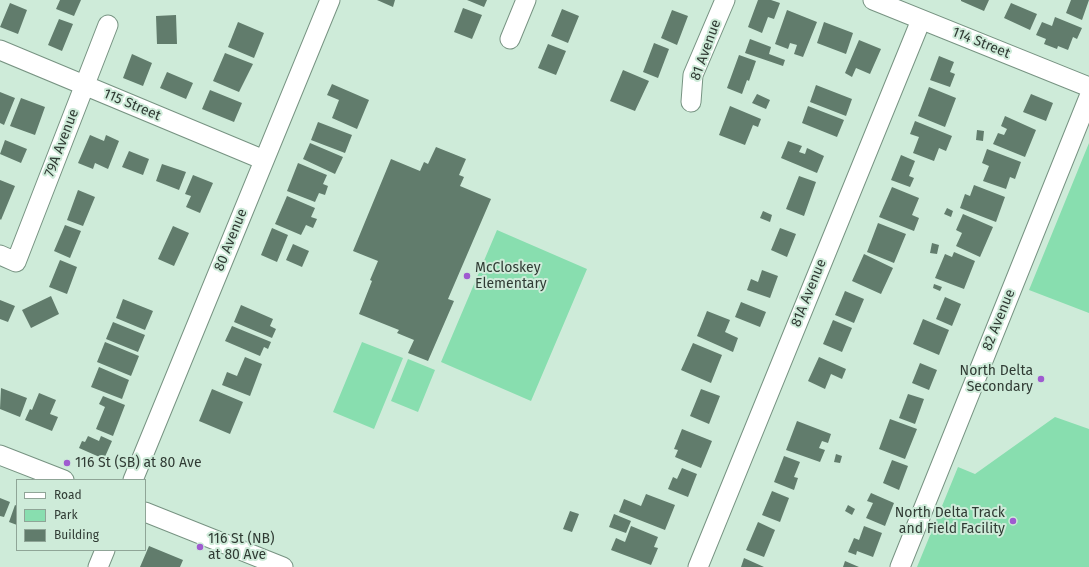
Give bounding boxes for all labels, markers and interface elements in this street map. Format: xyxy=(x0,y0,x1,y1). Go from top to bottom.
street label: 81 Avenue xyxy=(687,17,725,83)
street label: 114 Street xyxy=(950,24,1012,62)
street label: 115 Street xyxy=(101,85,163,125)
street label: 79A Avenue xyxy=(41,107,83,179)
street label: 80 Avenue xyxy=(211,206,251,274)
street label: 81A Avenue xyxy=(788,257,830,329)
place label: McCloskey Elementary xyxy=(475,260,547,292)
marker: McCloskey Elementary xyxy=(462,271,472,281)
street label: 82 Avenue xyxy=(979,287,1019,353)
place label: North Delta Secondary xyxy=(960,363,1033,396)
marker: North Delta Secondary xyxy=(1036,374,1046,384)
place label: 116 St (SB) at 80 Ave xyxy=(75,455,202,471)
marker: 116 St (SB) at 80 Ave xyxy=(62,458,72,468)
legend xyxy=(16,479,146,551)
text: Road xyxy=(54,488,82,502)
place label: North Delta Track and Field Facility xyxy=(895,505,1005,538)
text: Park xyxy=(54,508,78,522)
marker: North Delta Track and Field Facility xyxy=(1008,516,1018,526)
text: Building xyxy=(54,528,99,542)
place label: 116 St (NB) at 80 Ave xyxy=(208,531,275,564)
marker: 116 St (NB) at 80 Ave xyxy=(195,542,205,552)

